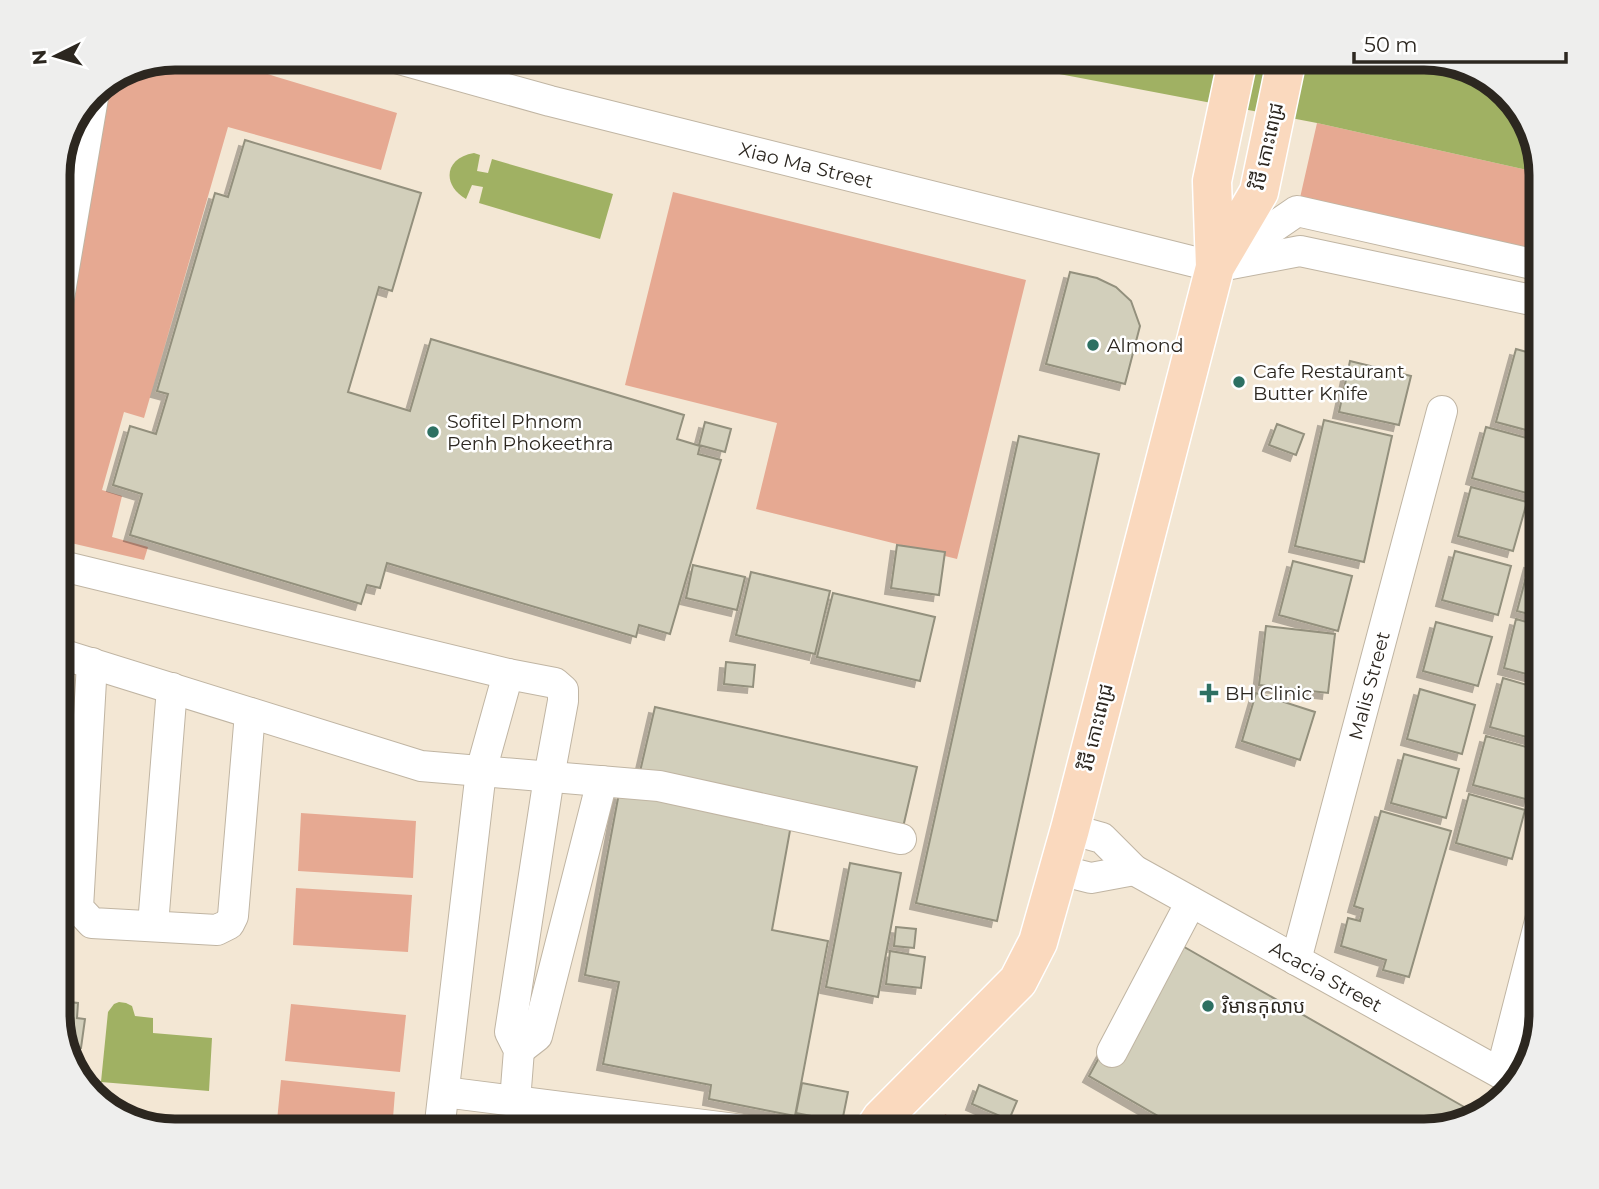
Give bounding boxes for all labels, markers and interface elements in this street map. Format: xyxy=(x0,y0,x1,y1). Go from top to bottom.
north arrow xyxy=(21,21,91,91)
scale bar xyxy=(1354,21,1566,65)
text: 50 m xyxy=(1364,32,1418,57)
text: N xyxy=(27,49,52,66)
street label: វិថី កោះពេជ្រ xyxy=(1246,100,1288,192)
street label: Xiao Ma Street xyxy=(737,137,876,193)
place label: Almond xyxy=(1107,334,1184,357)
marker: Almond xyxy=(1085,337,1101,353)
place label: Cafe Restaurant Butter Knife xyxy=(1253,360,1405,405)
marker: Cafe Restaurant Butter Knife xyxy=(1231,374,1247,390)
place label: Sofitel Phnom Penh Phokeethra xyxy=(447,410,613,455)
marker: Sofitel Phnom Penh Phokeethra xyxy=(425,424,441,440)
street label: Malis Street xyxy=(1344,628,1394,742)
street label: វិថី កោះពេជ្រ xyxy=(1074,681,1118,773)
place label: BH Clinic xyxy=(1225,682,1312,705)
marker: BH Clinic xyxy=(1199,683,1219,703)
street label: Acacia Street xyxy=(1266,936,1386,1017)
place label: វិមានកុលាប xyxy=(1221,995,1305,1019)
marker: វិមានកុលាប xyxy=(1200,998,1216,1014)

